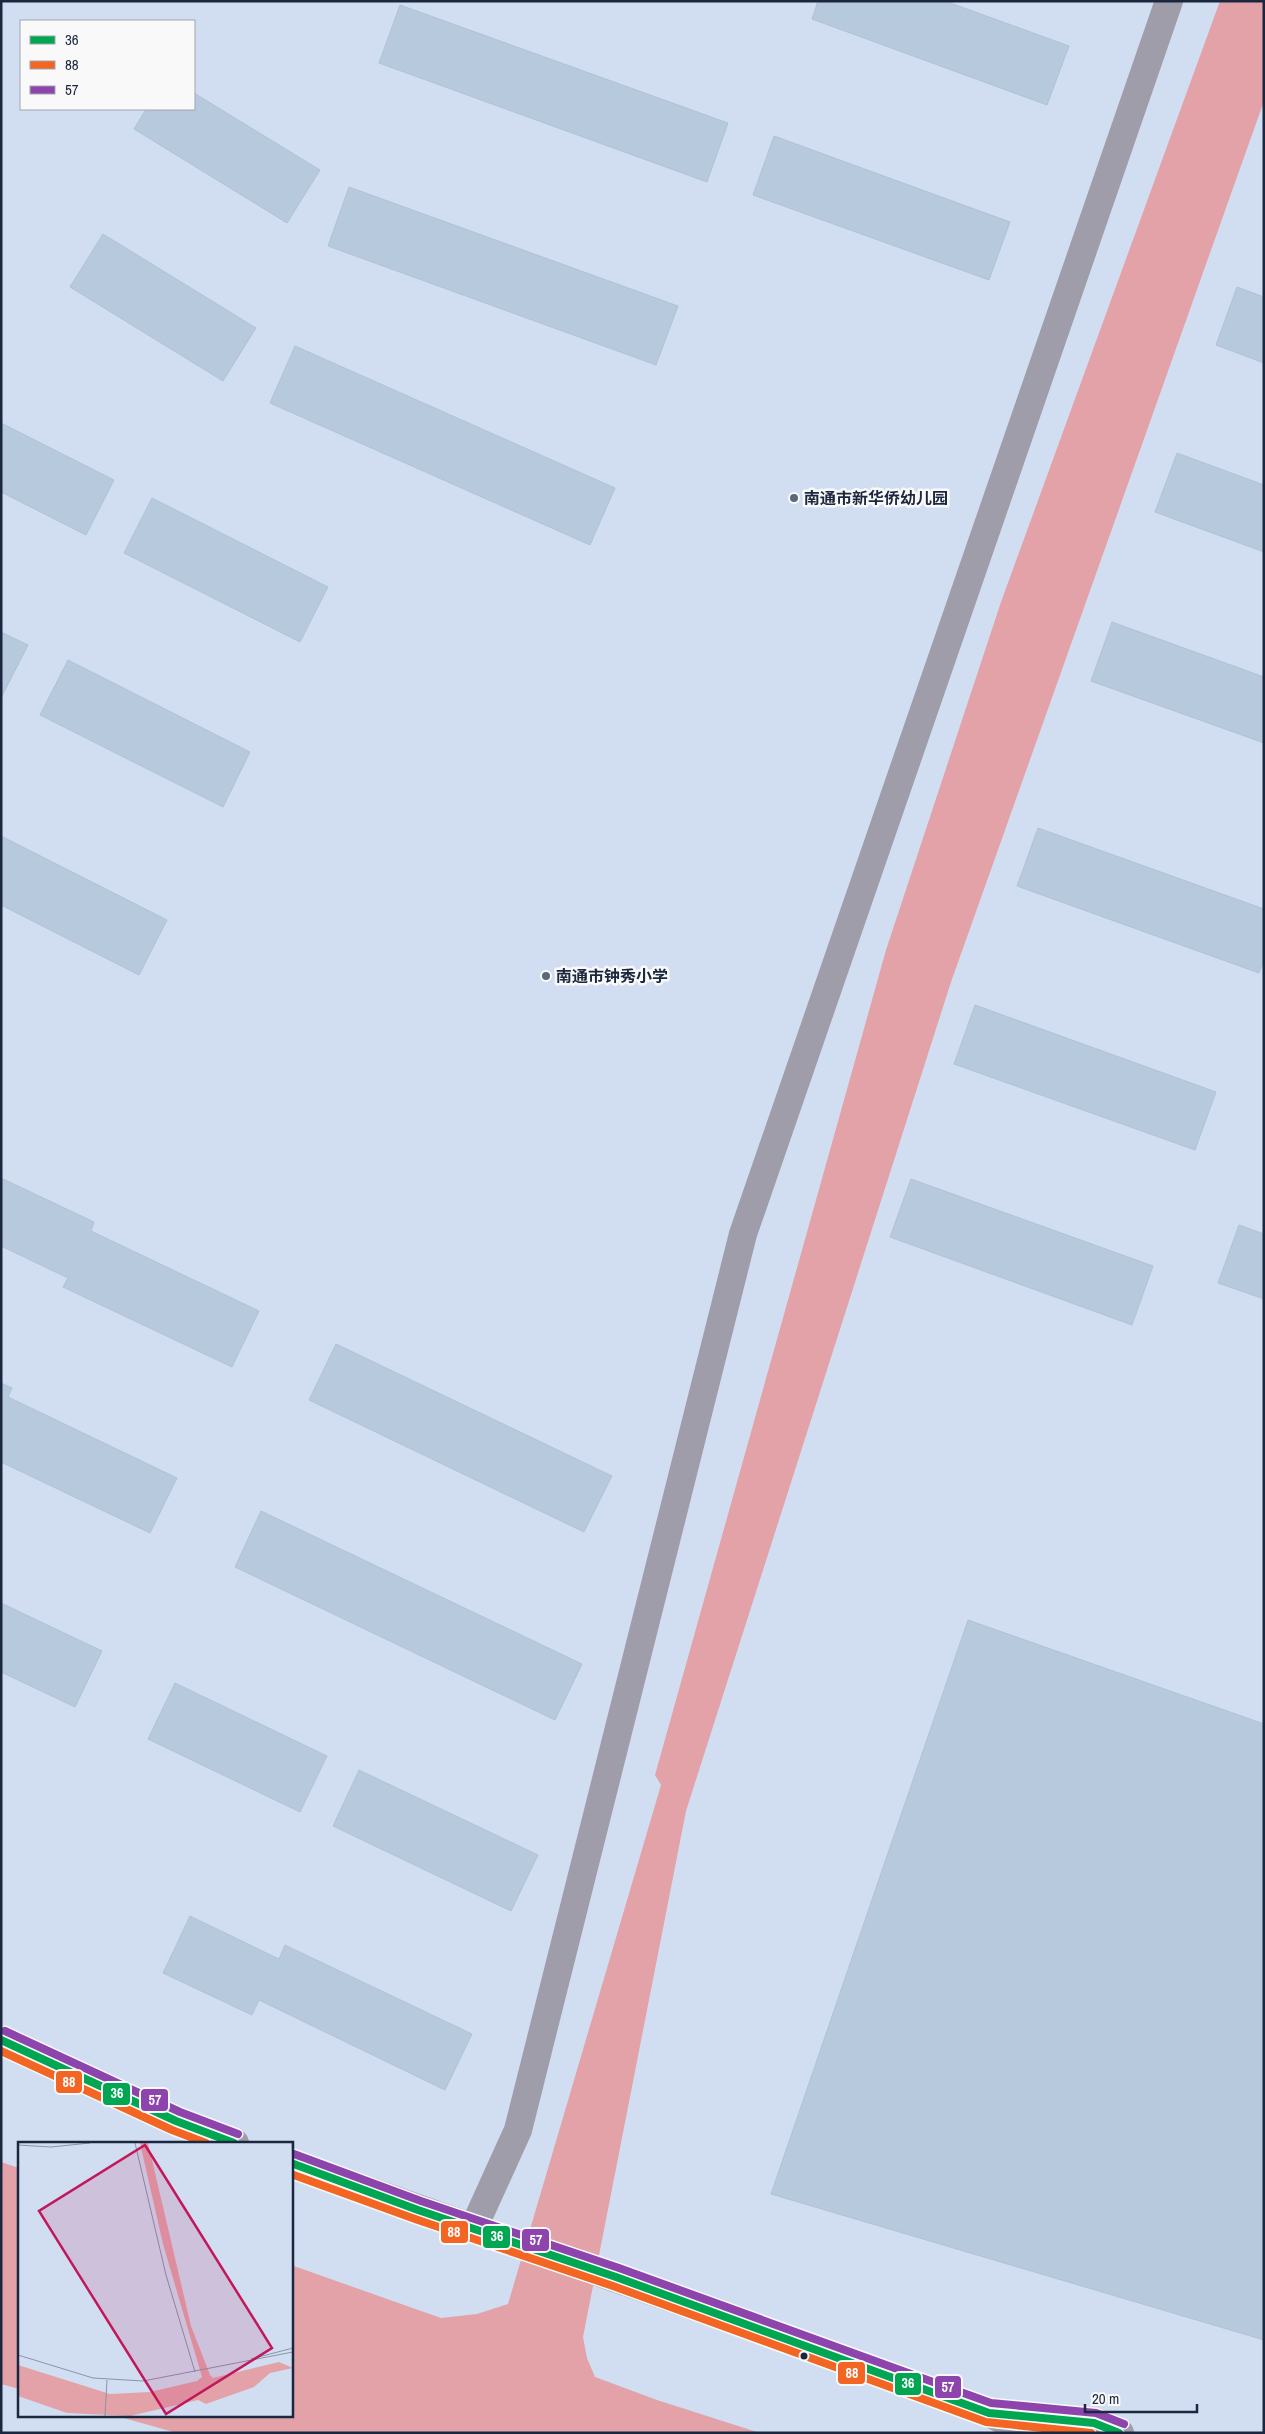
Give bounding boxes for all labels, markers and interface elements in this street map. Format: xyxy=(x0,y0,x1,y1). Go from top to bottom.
legend xyxy=(20,20,195,110)
text: 36 xyxy=(65,29,79,50)
text: 88 xyxy=(65,54,79,75)
text: 57 xyxy=(65,79,79,100)
place label: 南通市新华侨幼儿园 xyxy=(804,487,948,509)
marker: 南通市新华侨幼儿园 xyxy=(788,492,800,504)
place label: 南通市钟秀小学 xyxy=(556,965,668,987)
marker: 南通市钟秀小学 xyxy=(540,970,552,982)
line badge: 88 xyxy=(55,2070,83,2094)
text: 88 xyxy=(63,2073,75,2091)
line badge: 36 xyxy=(102,2082,131,2106)
text: 36 xyxy=(111,2084,123,2102)
line badge: 57 xyxy=(140,2088,169,2112)
text: 57 xyxy=(149,2091,162,2109)
inset map xyxy=(18,2142,292,2416)
line badge: 88 xyxy=(440,2220,469,2244)
text: 88 xyxy=(448,2223,460,2241)
line badge: 36 xyxy=(482,2225,511,2249)
text: 36 xyxy=(491,2227,503,2245)
line badge: 57 xyxy=(521,2228,550,2252)
text: 57 xyxy=(530,2231,543,2249)
unlabelled marker xyxy=(799,2351,809,2361)
line badge: 88 xyxy=(837,2361,866,2385)
text: 88 xyxy=(846,2364,858,2382)
line badge: 36 xyxy=(894,2372,922,2396)
text: 36 xyxy=(902,2374,914,2392)
line badge: 57 xyxy=(934,2375,962,2399)
text: 57 xyxy=(942,2378,955,2396)
scale bar xyxy=(1085,2382,1198,2414)
text: 20 m xyxy=(1092,2388,1119,2409)

